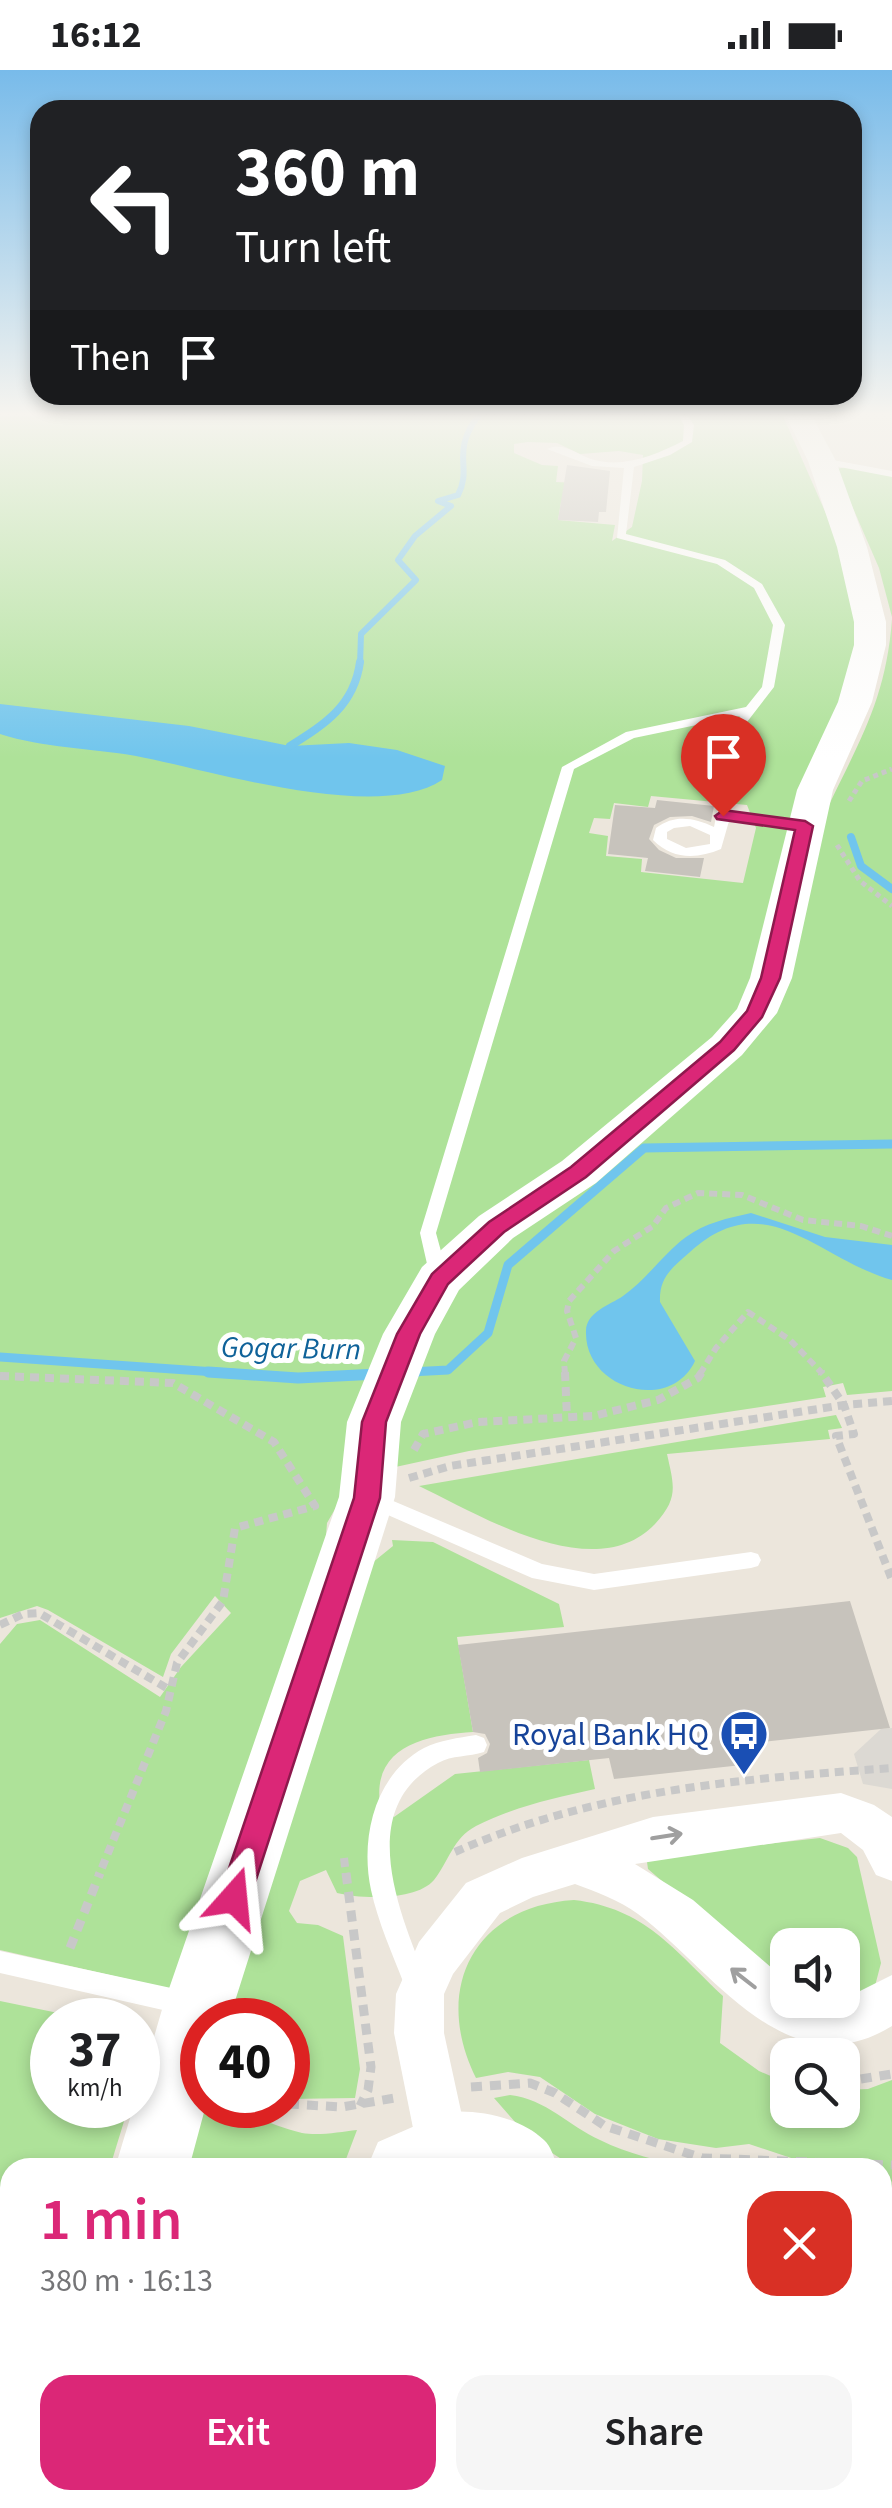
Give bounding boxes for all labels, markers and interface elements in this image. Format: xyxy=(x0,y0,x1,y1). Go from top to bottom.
text: 16:12 xyxy=(50,8,142,62)
text: 360 m xyxy=(235,123,420,223)
icon: left xyxy=(70,140,200,270)
text: Turn left xyxy=(235,216,391,280)
icon: arrive xyxy=(171,330,226,385)
text: Then xyxy=(70,331,151,385)
pin xyxy=(681,714,766,817)
icon: arrive xyxy=(696,729,751,784)
water label: Gogar Burn xyxy=(221,1326,361,1371)
bus stop icon: Royal Bank HQ xyxy=(718,1708,770,1776)
place label: Royal Bank HQ xyxy=(512,1712,709,1758)
one-way arrow xyxy=(650,1827,683,1845)
position arrow xyxy=(182,1846,286,1950)
map controls xyxy=(770,1928,860,2128)
button: sound xyxy=(770,1928,860,2018)
one-way arrow xyxy=(730,1968,757,1989)
speed limit sign: 40 xyxy=(180,1998,310,2128)
text: 37 xyxy=(69,2015,121,2086)
button: search xyxy=(770,2038,860,2128)
text: km/h xyxy=(67,2070,123,2106)
text: 1 min xyxy=(40,2178,183,2263)
button: close xyxy=(747,2191,852,2296)
text: 380 m · 16:13 xyxy=(40,2258,213,2304)
button: Exit xyxy=(40,2375,436,2490)
button: Share xyxy=(456,2375,852,2490)

